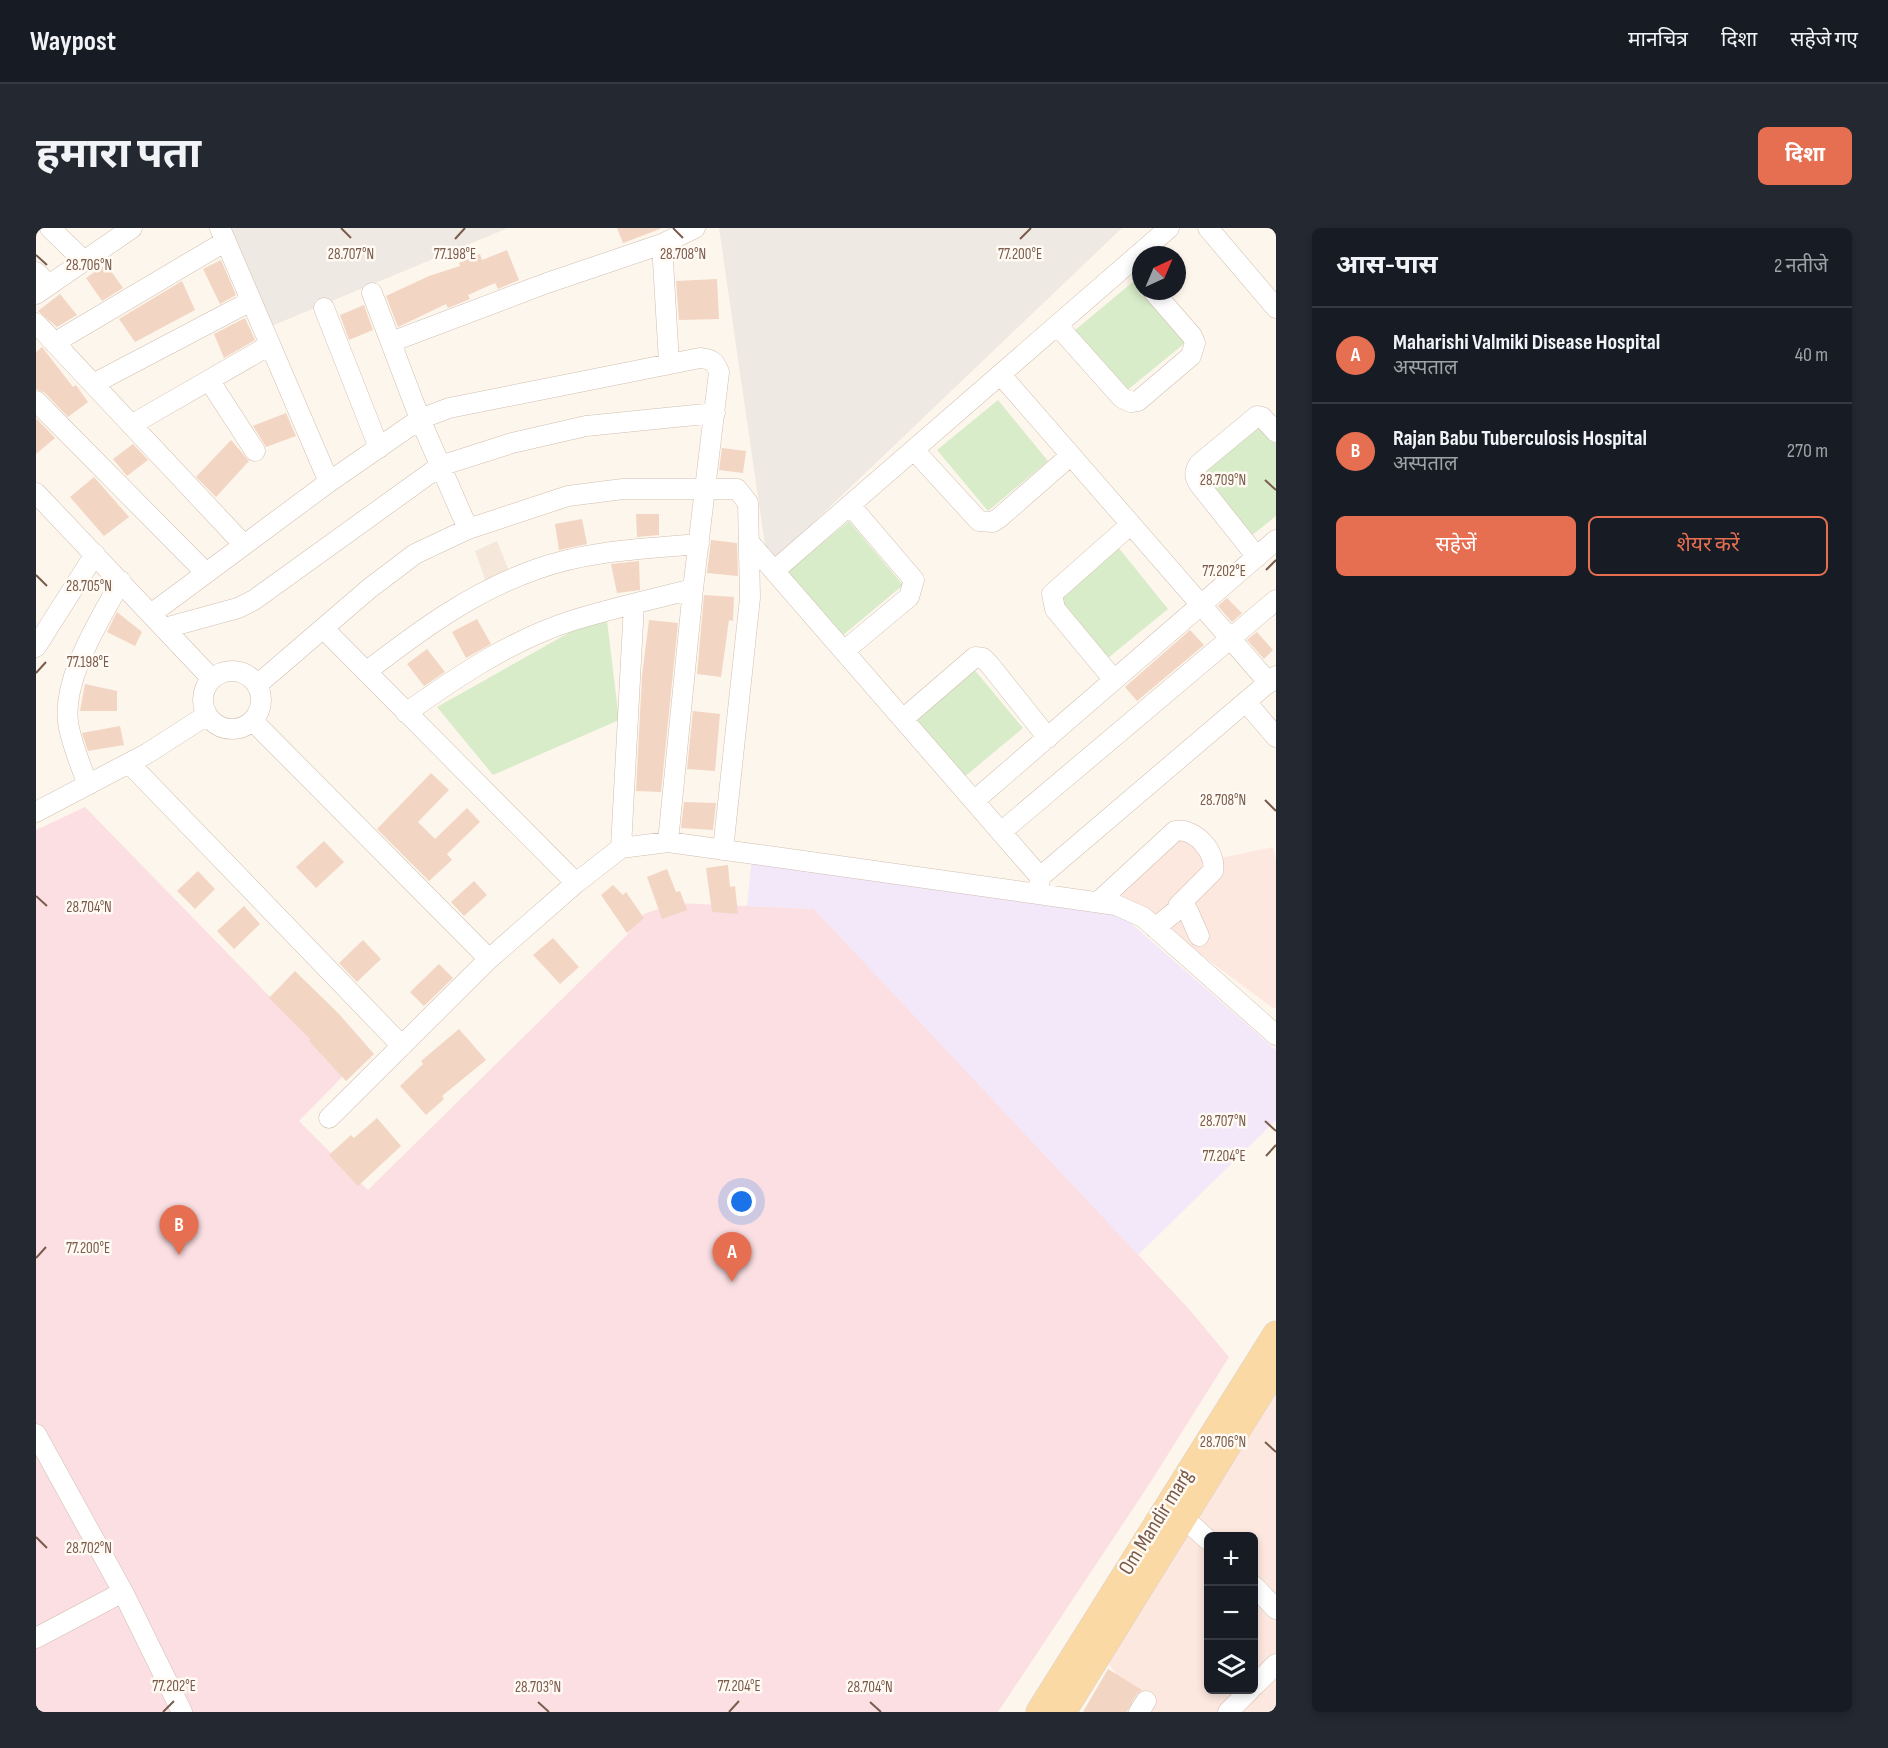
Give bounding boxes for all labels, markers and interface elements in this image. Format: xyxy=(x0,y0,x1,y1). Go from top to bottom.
text: Waypost xyxy=(30,25,116,58)
text: मानचित्र xyxy=(1628,27,1688,52)
text: दिशा xyxy=(1721,27,1757,52)
text: सहेजे गए xyxy=(1790,27,1858,52)
button: दिशा xyxy=(1758,127,1852,185)
text: हमारा पता xyxy=(36,129,201,180)
text: 28.707°N xyxy=(328,245,374,264)
text: 77.198°E xyxy=(434,245,476,264)
text: 28.708°N xyxy=(660,245,706,264)
text: 77.200°E xyxy=(998,245,1042,264)
north arrow xyxy=(1132,246,1186,300)
text: आस-पास xyxy=(1336,250,1438,281)
text: 2 नतीजे xyxy=(1774,254,1828,278)
text: 28.706°N xyxy=(66,256,112,275)
text: Maharishi Valmiki Disease Hospital xyxy=(1393,329,1660,356)
text: A xyxy=(1351,343,1360,367)
text: 40 m xyxy=(1795,343,1828,367)
text: अस्पताल xyxy=(1393,356,1458,380)
text: Rajan Babu Tuberculosis Hospital xyxy=(1393,425,1647,452)
text: B xyxy=(1351,439,1360,463)
text: 270 m xyxy=(1787,439,1828,463)
text: अस्पताल xyxy=(1393,452,1458,476)
text: 28.709°N xyxy=(1200,471,1246,490)
button: सहेजें xyxy=(1336,516,1576,576)
button: शेयर करें xyxy=(1588,516,1828,576)
text: 77.202°E xyxy=(1202,562,1246,581)
text: 28.705°N xyxy=(66,577,112,596)
text: 77.198°E xyxy=(67,653,109,672)
text: 28.708°N xyxy=(1200,791,1246,810)
text: 28.704°N xyxy=(66,898,112,917)
text: 28.707°N xyxy=(1200,1112,1246,1131)
text: 77.204°E xyxy=(1202,1147,1246,1166)
your location xyxy=(727,1187,756,1216)
pin: B xyxy=(160,1206,198,1255)
pin: A xyxy=(712,1232,752,1282)
text: 77.200°E xyxy=(66,1239,110,1258)
text: 28.706°N xyxy=(1200,1433,1246,1452)
street label: Om Mandir marg xyxy=(1113,1464,1199,1580)
map controls xyxy=(1204,1532,1258,1694)
button: + xyxy=(1204,1532,1258,1586)
text: 28.702°N xyxy=(66,1539,112,1558)
button: − xyxy=(1204,1586,1258,1640)
button: layers xyxy=(1204,1640,1258,1694)
text: 77.202°E xyxy=(152,1677,196,1696)
text: 77.204°E xyxy=(717,1677,761,1696)
text: 28.703°N xyxy=(515,1678,561,1697)
text: 28.704°N xyxy=(847,1678,893,1697)

